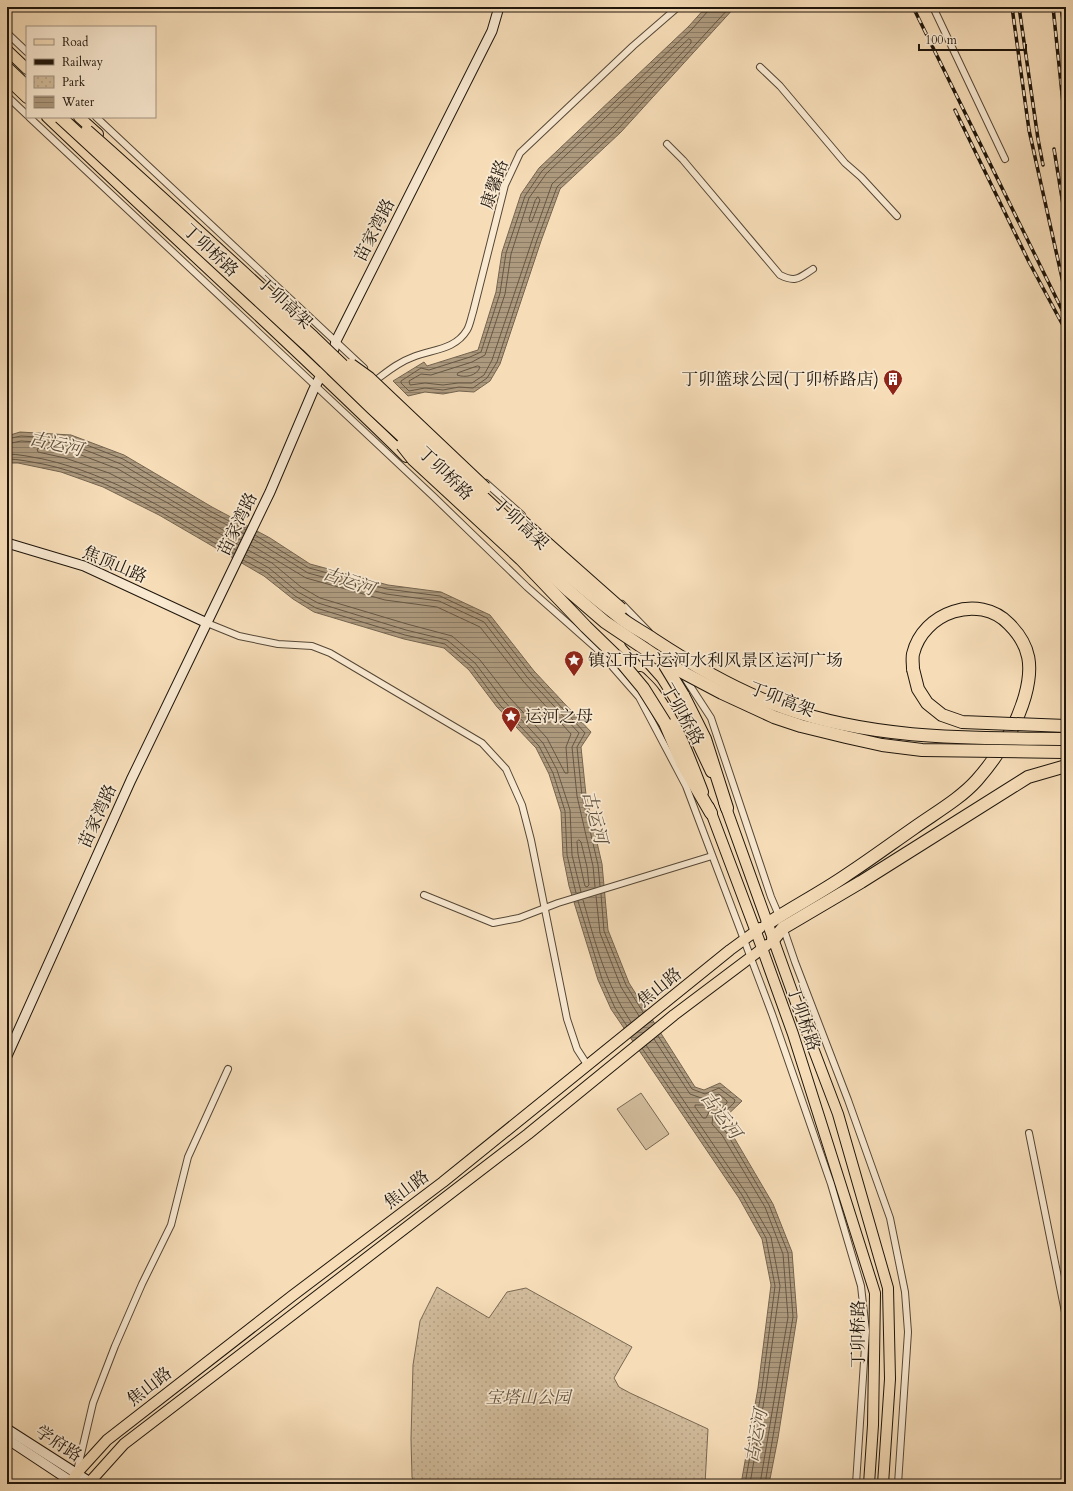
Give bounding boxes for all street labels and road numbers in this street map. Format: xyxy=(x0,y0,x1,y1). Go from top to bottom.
street label: 康馨路 xyxy=(475,156,514,212)
street label: 苗家湾路 xyxy=(349,195,400,266)
street label: 丁卯桥路 xyxy=(178,219,243,282)
street label: 丁卯高架 xyxy=(252,271,317,334)
street label: 丁卯桥路 xyxy=(413,441,478,505)
street label: 苗家湾路 xyxy=(212,489,263,560)
street label: 丁卯高架 xyxy=(488,492,553,555)
street label: 焦顶山路 xyxy=(79,541,151,588)
street label: 丁卯高架 xyxy=(746,677,818,722)
street label: 丁卯桥路 xyxy=(656,679,710,749)
street label: 苗家湾路 xyxy=(73,780,122,852)
street label: 焦山路 xyxy=(632,962,686,1012)
street label: 丁卯桥路 xyxy=(782,982,825,1054)
street label: 焦山路 xyxy=(379,1165,434,1214)
street label: 丁卯桥路 xyxy=(847,1300,870,1368)
street label: 焦山路 xyxy=(122,1362,176,1411)
street label: 学府路 xyxy=(31,1420,86,1467)

